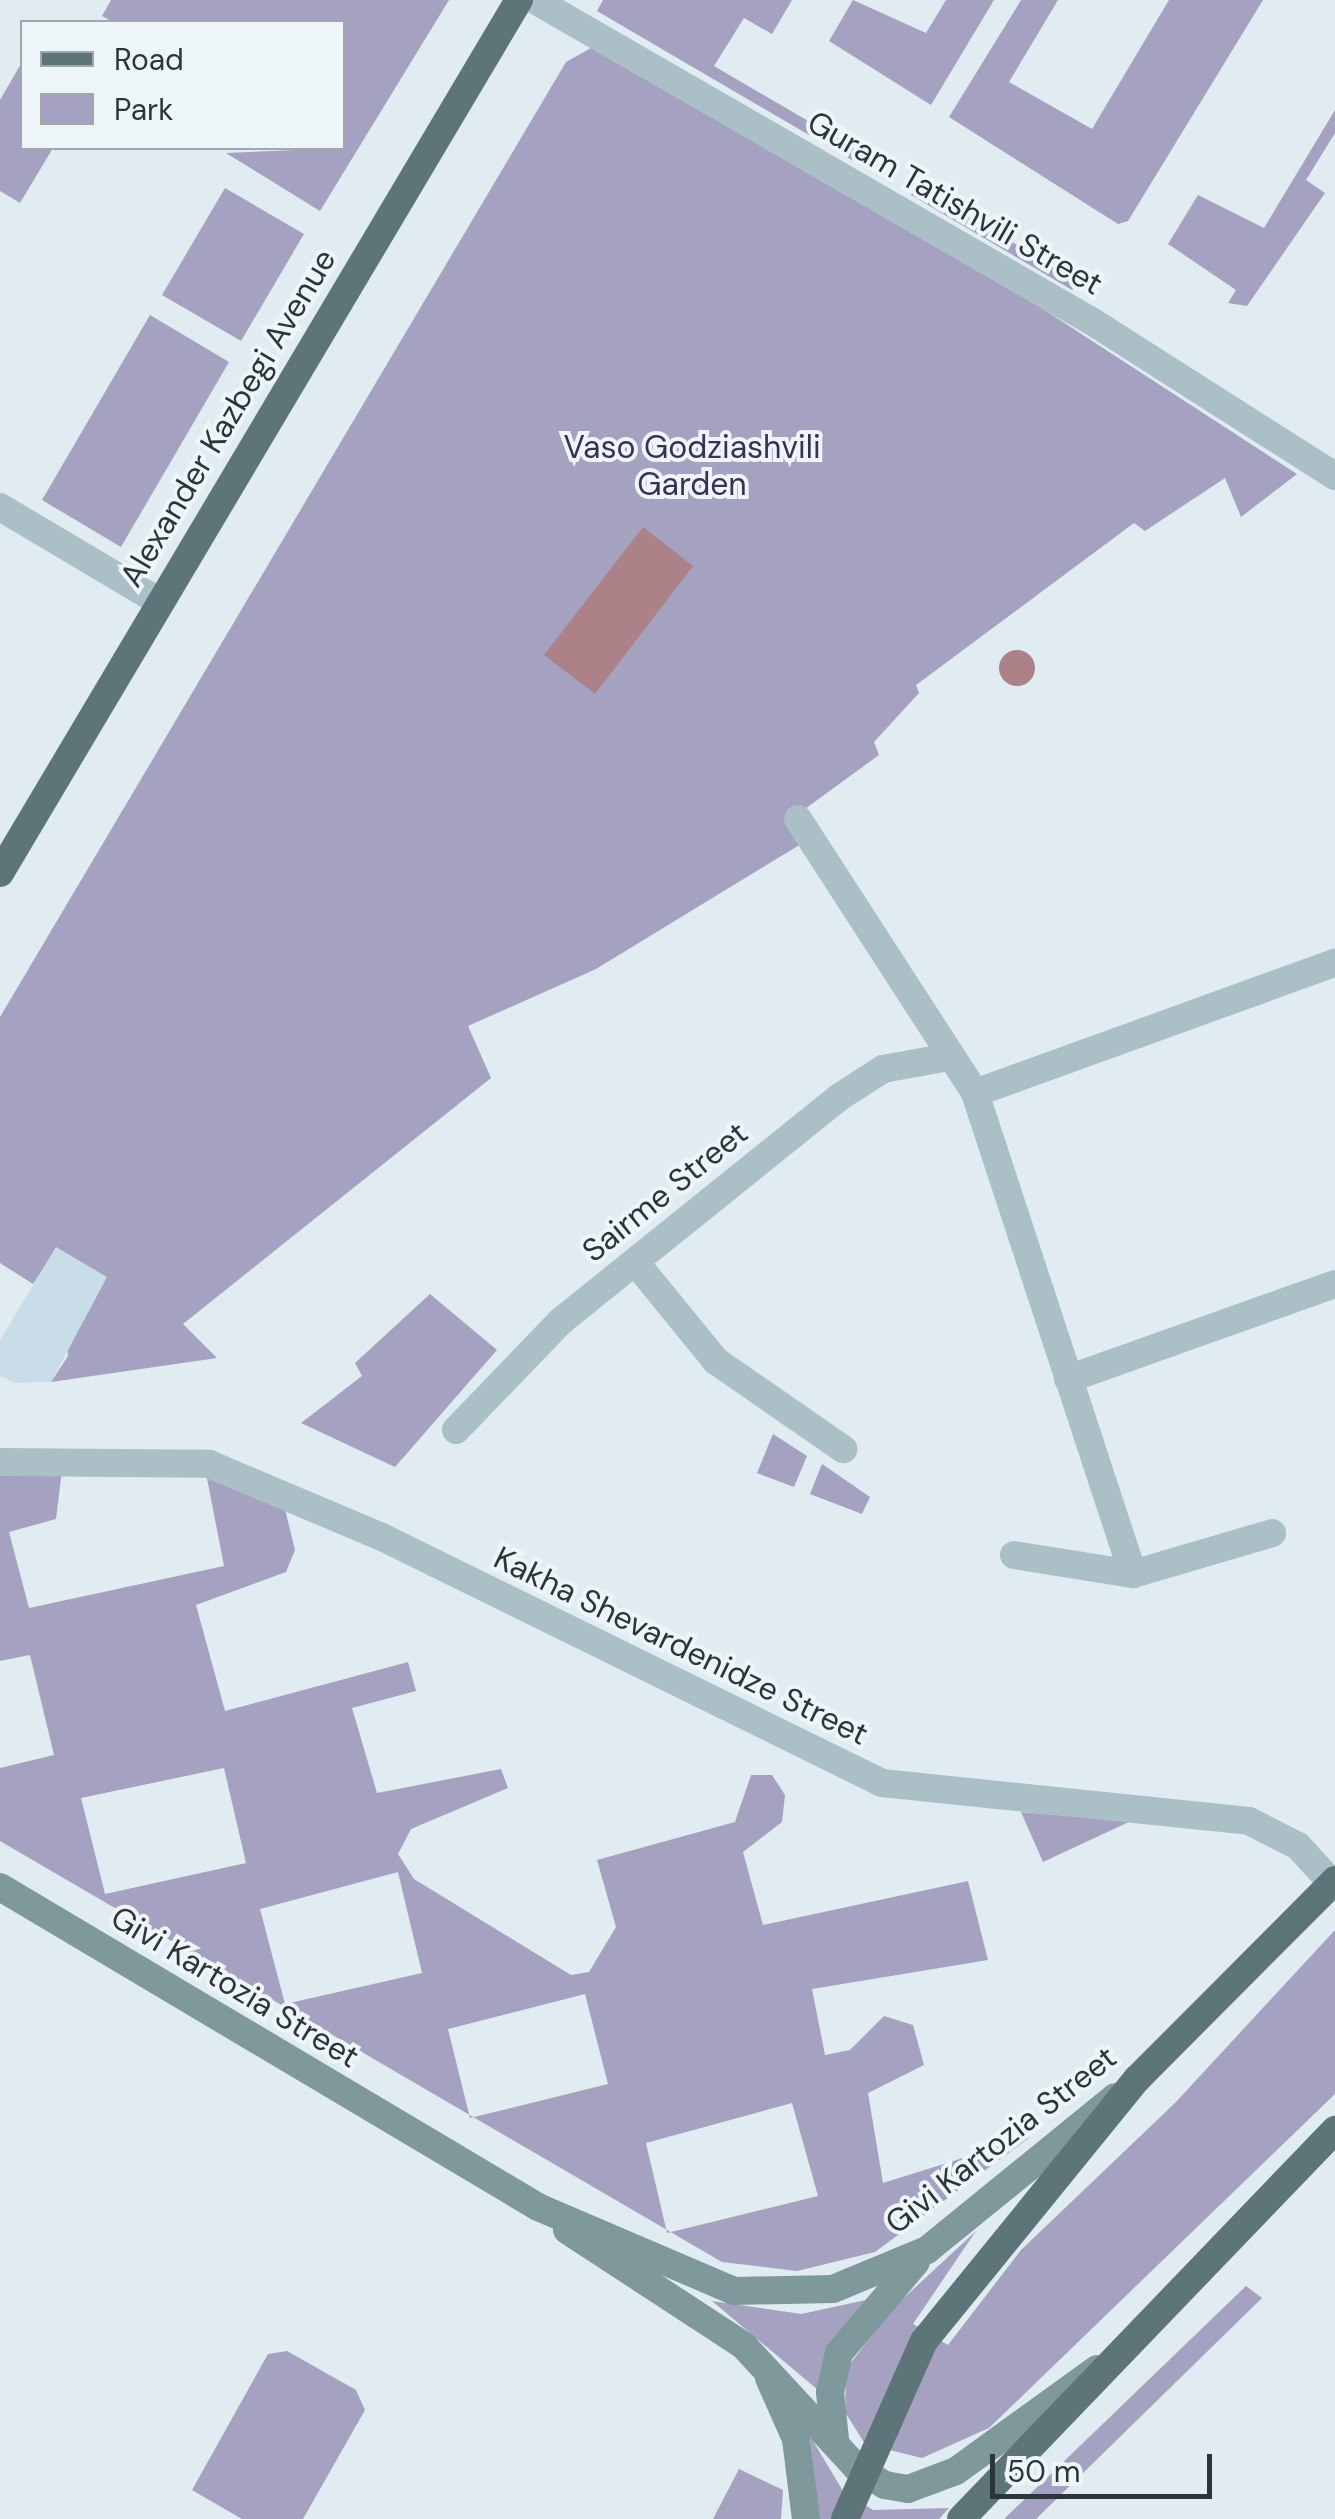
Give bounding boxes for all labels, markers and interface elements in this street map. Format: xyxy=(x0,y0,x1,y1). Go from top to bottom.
legend xyxy=(20,20,345,150)
text: Road xyxy=(114,40,184,79)
text: Park xyxy=(114,90,173,129)
street label: Guram Tatishvili Street xyxy=(801,103,1109,303)
street label: Alexander Kazbegi Avenue xyxy=(112,242,344,594)
park label: Vaso Godziashvili Garden xyxy=(563,429,821,504)
street label: Sairme Street xyxy=(575,1114,755,1270)
street label: Kakha Shevardenidze Street xyxy=(488,1539,874,1753)
street label: Givi Kartozia Street xyxy=(104,1898,366,2076)
street label: Givi Kartozia Street xyxy=(878,2038,1124,2242)
scale bar xyxy=(995,2434,1218,2496)
text: 50 m xyxy=(1007,2452,1081,2491)

